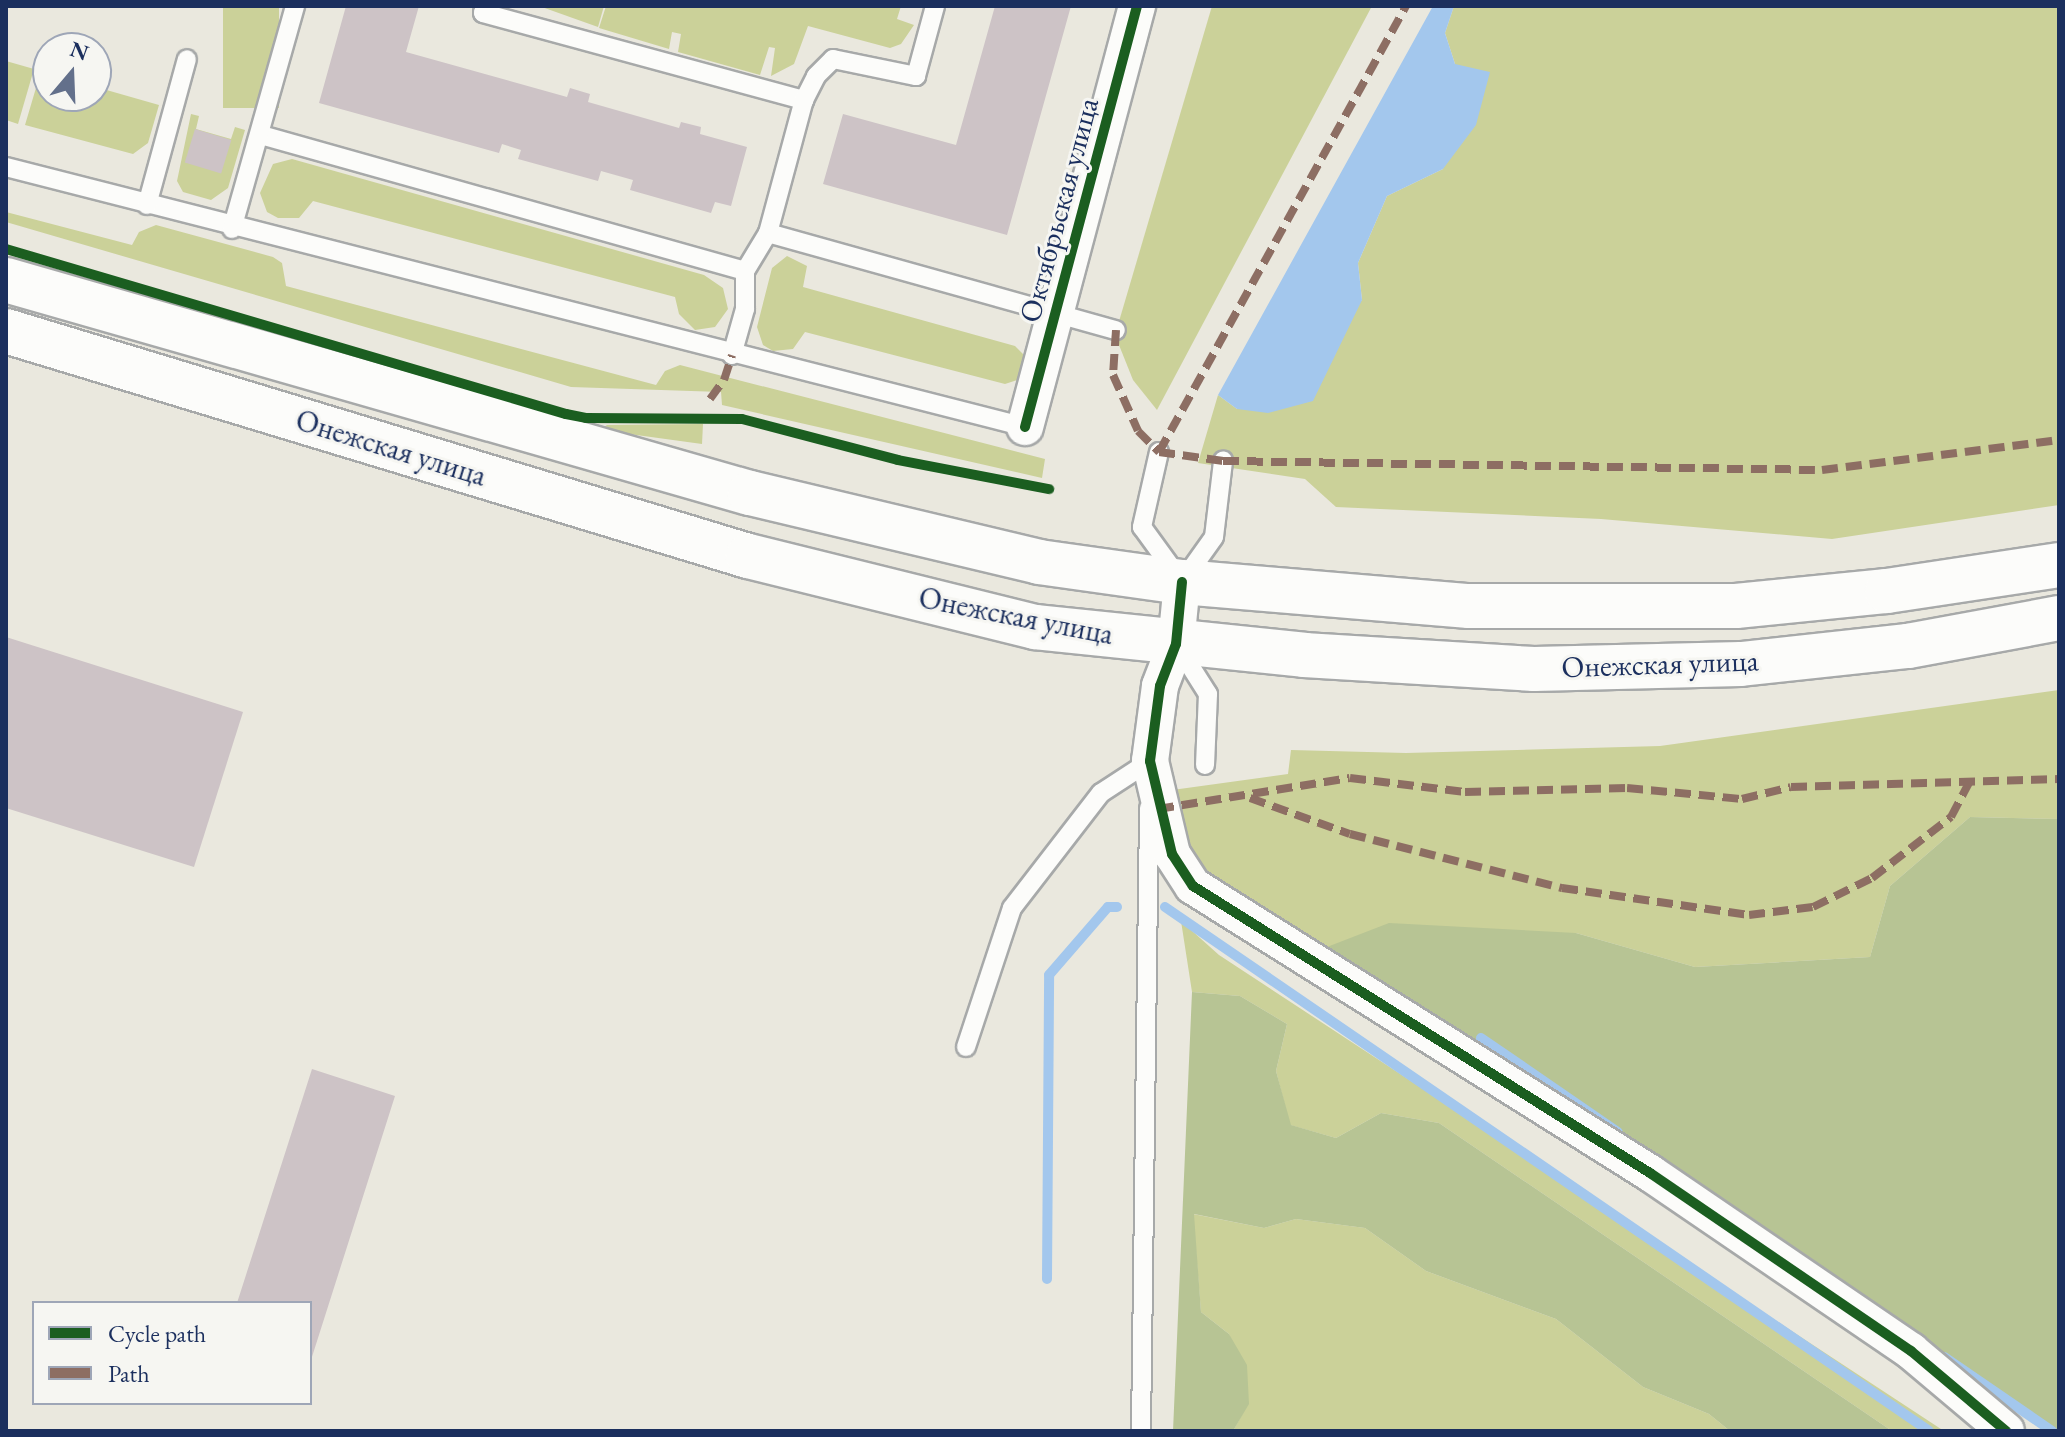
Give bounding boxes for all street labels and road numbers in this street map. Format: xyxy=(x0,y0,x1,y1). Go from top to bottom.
street label: Октябрьская улица xyxy=(1012,94,1106,326)
street label: Онежская улица xyxy=(291,402,491,494)
street label: Онежская улица xyxy=(916,580,1116,652)
street label: Онежская улица xyxy=(1561,643,1759,685)

